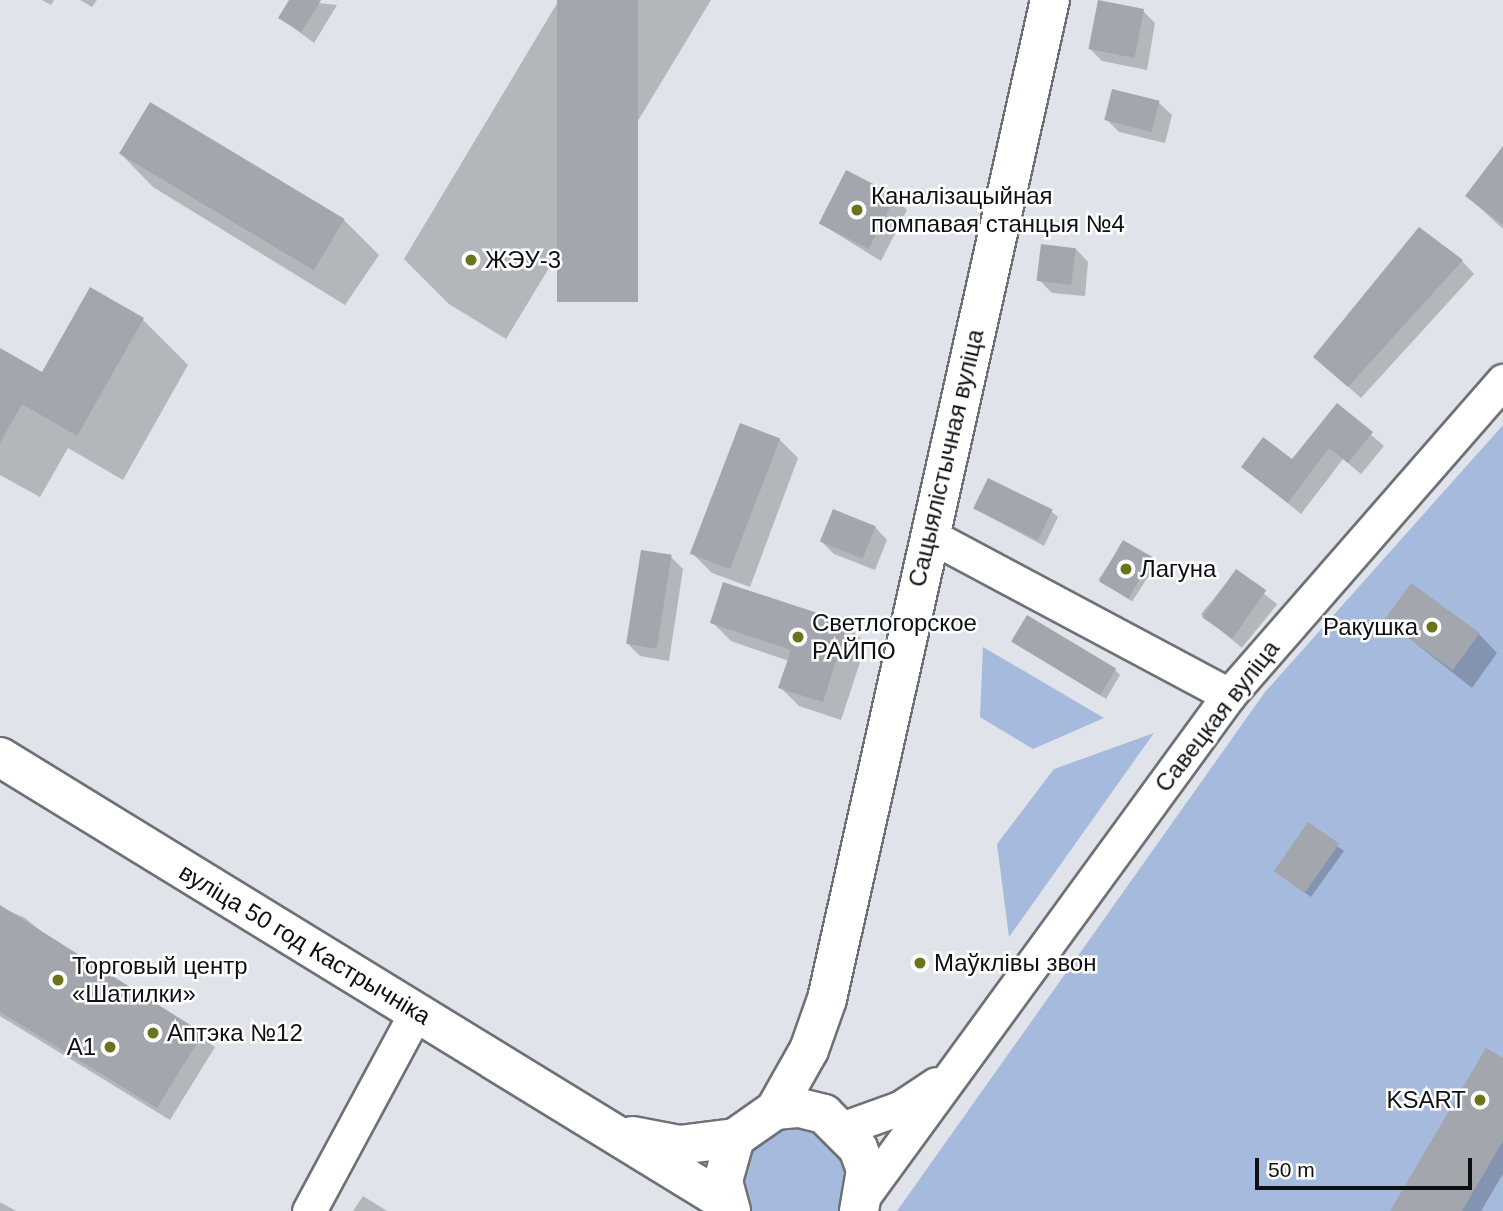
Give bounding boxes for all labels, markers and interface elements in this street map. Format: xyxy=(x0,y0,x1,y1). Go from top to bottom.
place label: Каналізацыйная помпавая станцыя №4 xyxy=(871,182,1125,238)
marker: Каналізацыйная помпавая станцыя №4 xyxy=(849,202,865,218)
place label: ЖЭУ-3 xyxy=(485,246,561,274)
marker: ЖЭУ-3 xyxy=(463,252,479,268)
street label: Сацыялістычная вуліца xyxy=(902,326,990,590)
place label: Лагуна xyxy=(1140,555,1216,583)
marker: Лагуна xyxy=(1118,561,1134,577)
place label: Светлогорское РАЙПО xyxy=(812,609,977,665)
place label: Ракушка xyxy=(1323,613,1418,641)
marker: Ракушка xyxy=(1424,619,1440,635)
marker: Светлогорское РАЙПО xyxy=(790,629,806,645)
street label: Савецкая вуліца xyxy=(1149,634,1285,798)
street label: вуліца 50 год Кастрычніка xyxy=(174,857,436,1031)
place label: Маўклівы звон xyxy=(934,949,1096,977)
place label: Торговый центр «Шатилки» xyxy=(72,952,248,1008)
marker: Маўклівы звон xyxy=(912,955,928,971)
marker: Торговый центр «Шатилки» xyxy=(50,972,66,988)
place label: Аптэка №12 xyxy=(167,1019,303,1047)
marker: Аптэка №12 xyxy=(145,1025,161,1041)
place label: A1 xyxy=(67,1033,96,1061)
marker: A1 xyxy=(102,1039,118,1055)
place label: KSART xyxy=(1386,1086,1466,1114)
marker: KSART xyxy=(1472,1092,1488,1108)
scale bar xyxy=(1258,1144,1475,1188)
text: 50 m xyxy=(1268,1158,1315,1181)

